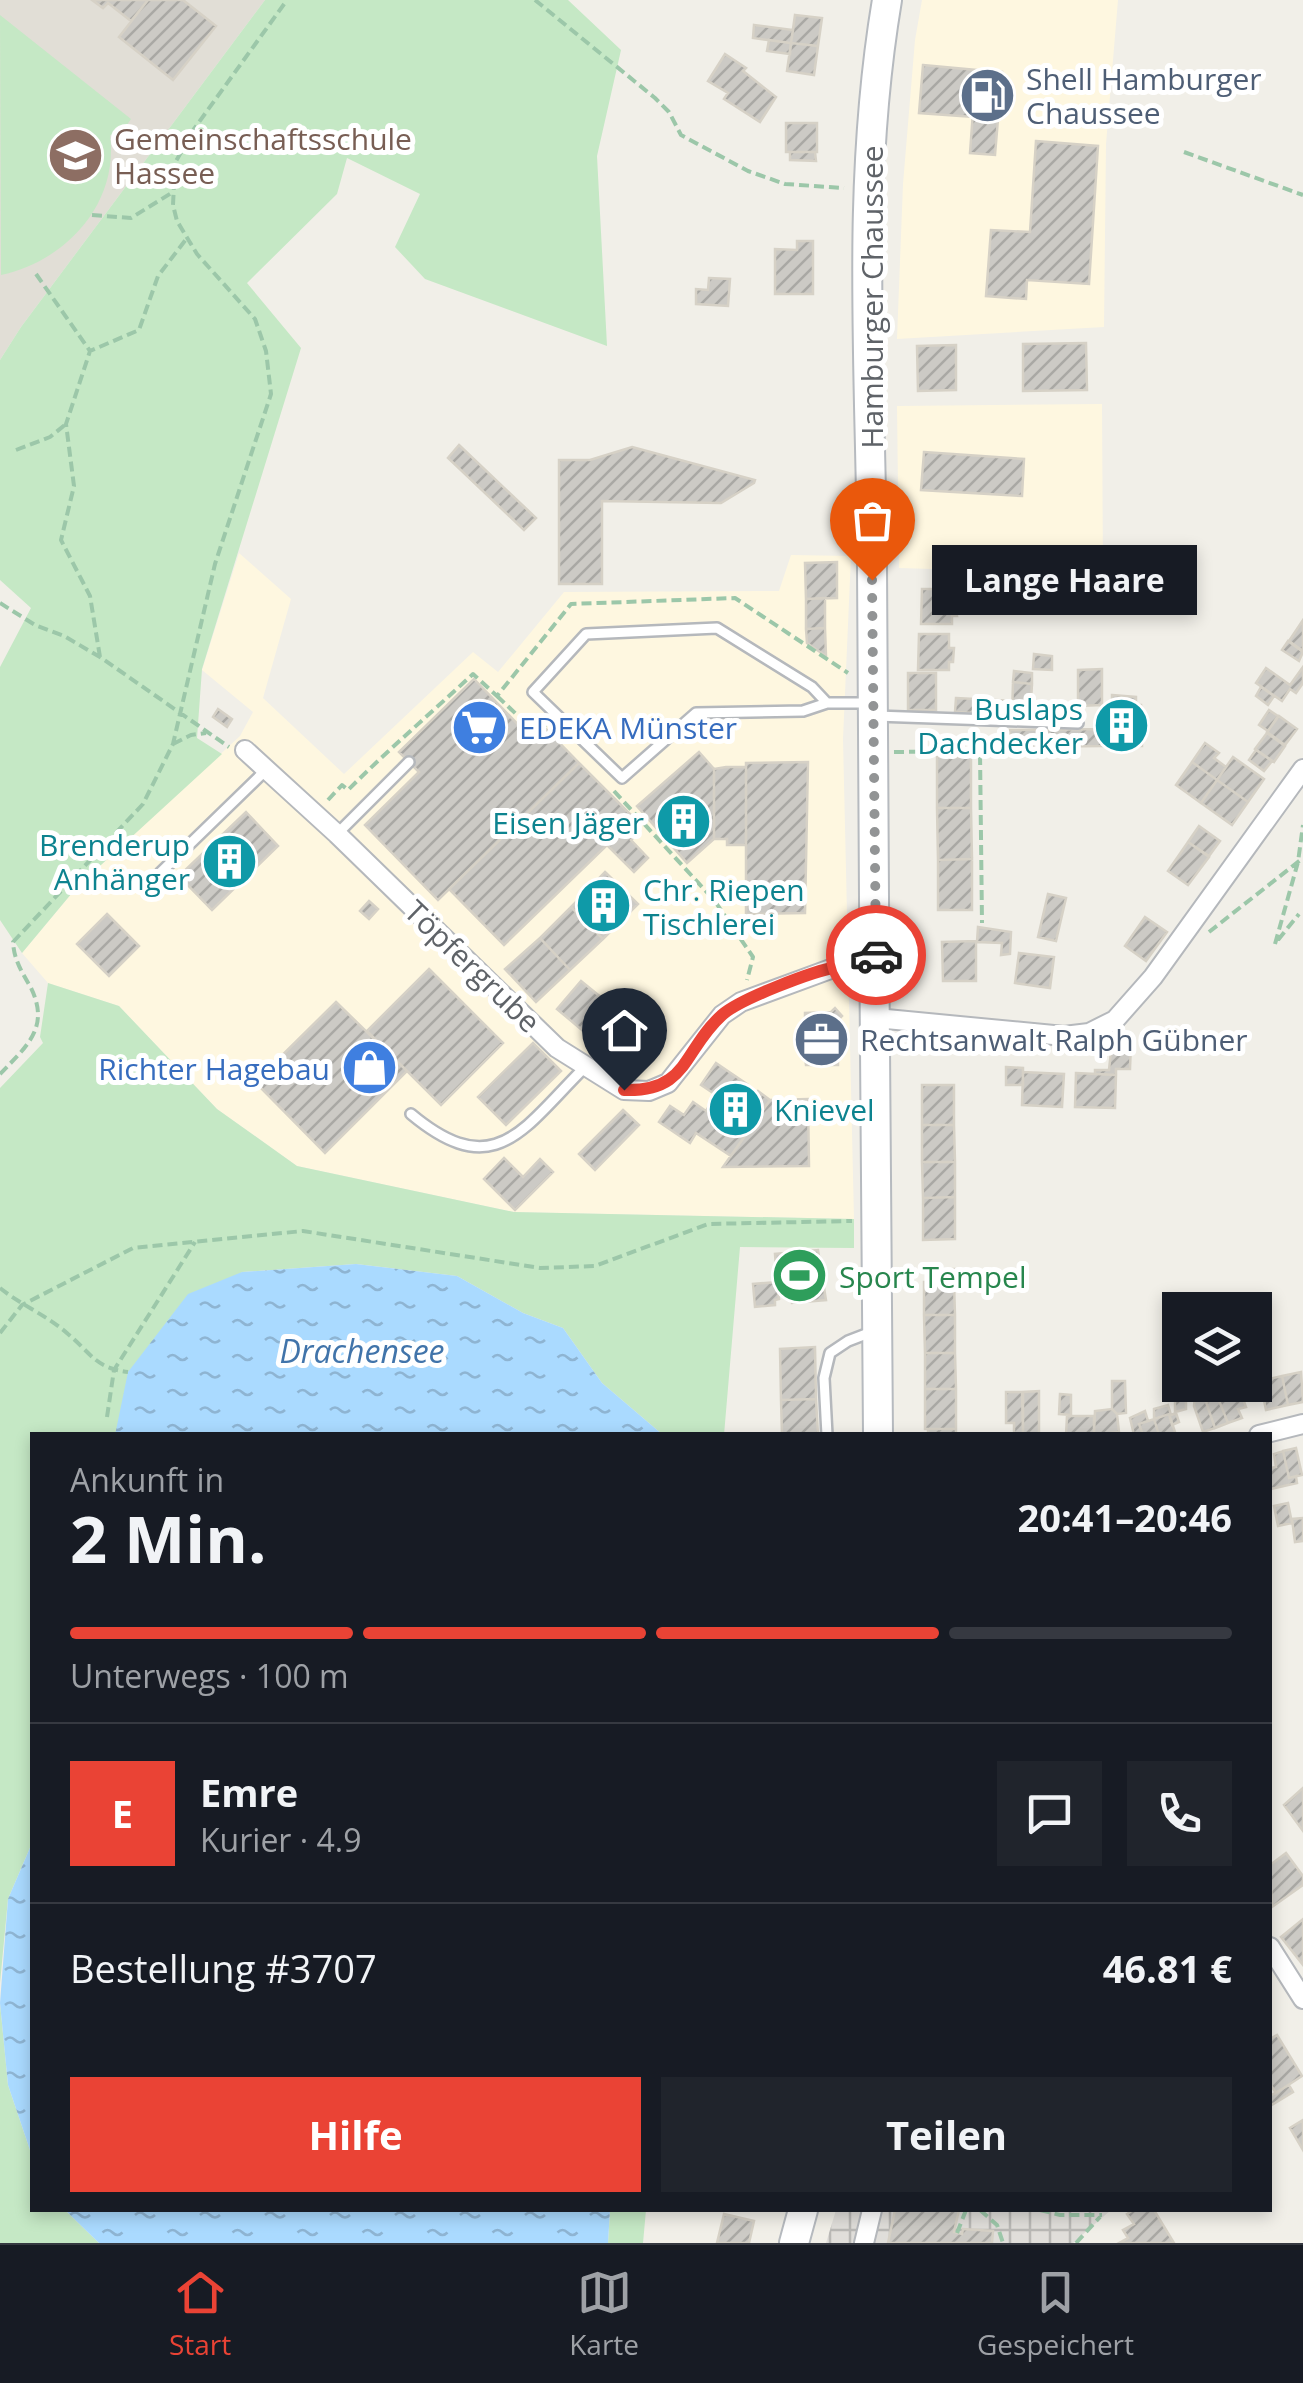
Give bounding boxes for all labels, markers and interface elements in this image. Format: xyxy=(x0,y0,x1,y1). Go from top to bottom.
place label: Shell Hamburger Chaussee xyxy=(1026,58,1262,133)
fuel station icon: Shell Hamburger Chaussee xyxy=(957,65,1017,125)
place label: Gemeinschaftsschule Hassee xyxy=(114,118,412,193)
school or university icon: Gemeinschaftsschule Hassee xyxy=(45,125,105,185)
street label: Hamburger Chaussee xyxy=(851,145,892,449)
pin xyxy=(830,478,915,581)
icon: bag xyxy=(845,493,900,548)
callout: Lange Haare xyxy=(932,545,1197,615)
text: Lange Haare xyxy=(964,558,1165,601)
place label: Buslaps Dachdecker xyxy=(917,688,1083,763)
building icon: Buslaps Dachdecker xyxy=(1092,695,1152,755)
supermarket icon: EDEKA Münster xyxy=(450,697,510,757)
place label: EDEKA Münster xyxy=(519,707,737,748)
building icon: Eisen Jäger xyxy=(653,792,713,852)
place label: Eisen Jäger xyxy=(492,802,644,843)
place label: Brenderup Anhänger xyxy=(39,824,190,899)
building icon: Brenderup Anhänger xyxy=(199,831,259,891)
place label: Chr. Riepen Tischlerei xyxy=(643,869,805,944)
building icon: Chr. Riepen Tischlerei xyxy=(574,876,634,936)
street label: Töpfergrube xyxy=(396,891,550,1041)
courier xyxy=(826,905,926,1005)
icon: car xyxy=(849,928,904,983)
pin xyxy=(582,988,667,1091)
icon: home xyxy=(597,1003,652,1058)
office icon: Rechtsanwalt Ralph Gübner xyxy=(791,1009,851,1069)
place label: Rechtsanwalt Ralph Gübner xyxy=(860,1019,1248,1060)
shop icon: Richter Hagebau xyxy=(339,1038,399,1098)
place label: Richter Hagebau xyxy=(98,1048,330,1089)
building icon: Knievel xyxy=(705,1079,765,1139)
place label: Knievel xyxy=(774,1089,875,1130)
sports icon: Sport Tempel xyxy=(770,1246,830,1306)
place label: Sport Tempel xyxy=(839,1256,1027,1297)
map controls xyxy=(1162,1292,1272,1402)
button: layers xyxy=(1162,1292,1272,1402)
water label: Drachensee xyxy=(279,1329,445,1372)
text: Ankunft in xyxy=(70,1458,224,1501)
text: 20:41–20:46 xyxy=(1018,1491,1232,1543)
text: 2 Min. xyxy=(70,1494,266,1582)
text: Unterwegs · 100 m xyxy=(70,1654,349,1697)
button: chat xyxy=(997,1761,1102,1866)
button: phone xyxy=(1127,1761,1232,1866)
text: Emre xyxy=(200,1766,298,1818)
text: E xyxy=(112,1787,133,1839)
text: Kurier · 4.9 xyxy=(200,1818,361,1861)
text: Bestellung #3707 xyxy=(70,1942,377,1994)
text: 46.81 € xyxy=(1103,1942,1232,1994)
button: Hilfe xyxy=(70,2077,641,2192)
button: Teilen xyxy=(661,2077,1232,2192)
tab: Start xyxy=(169,2265,231,2363)
tab: Karte xyxy=(569,2265,639,2363)
tab: Gespeichert xyxy=(977,2265,1134,2363)

